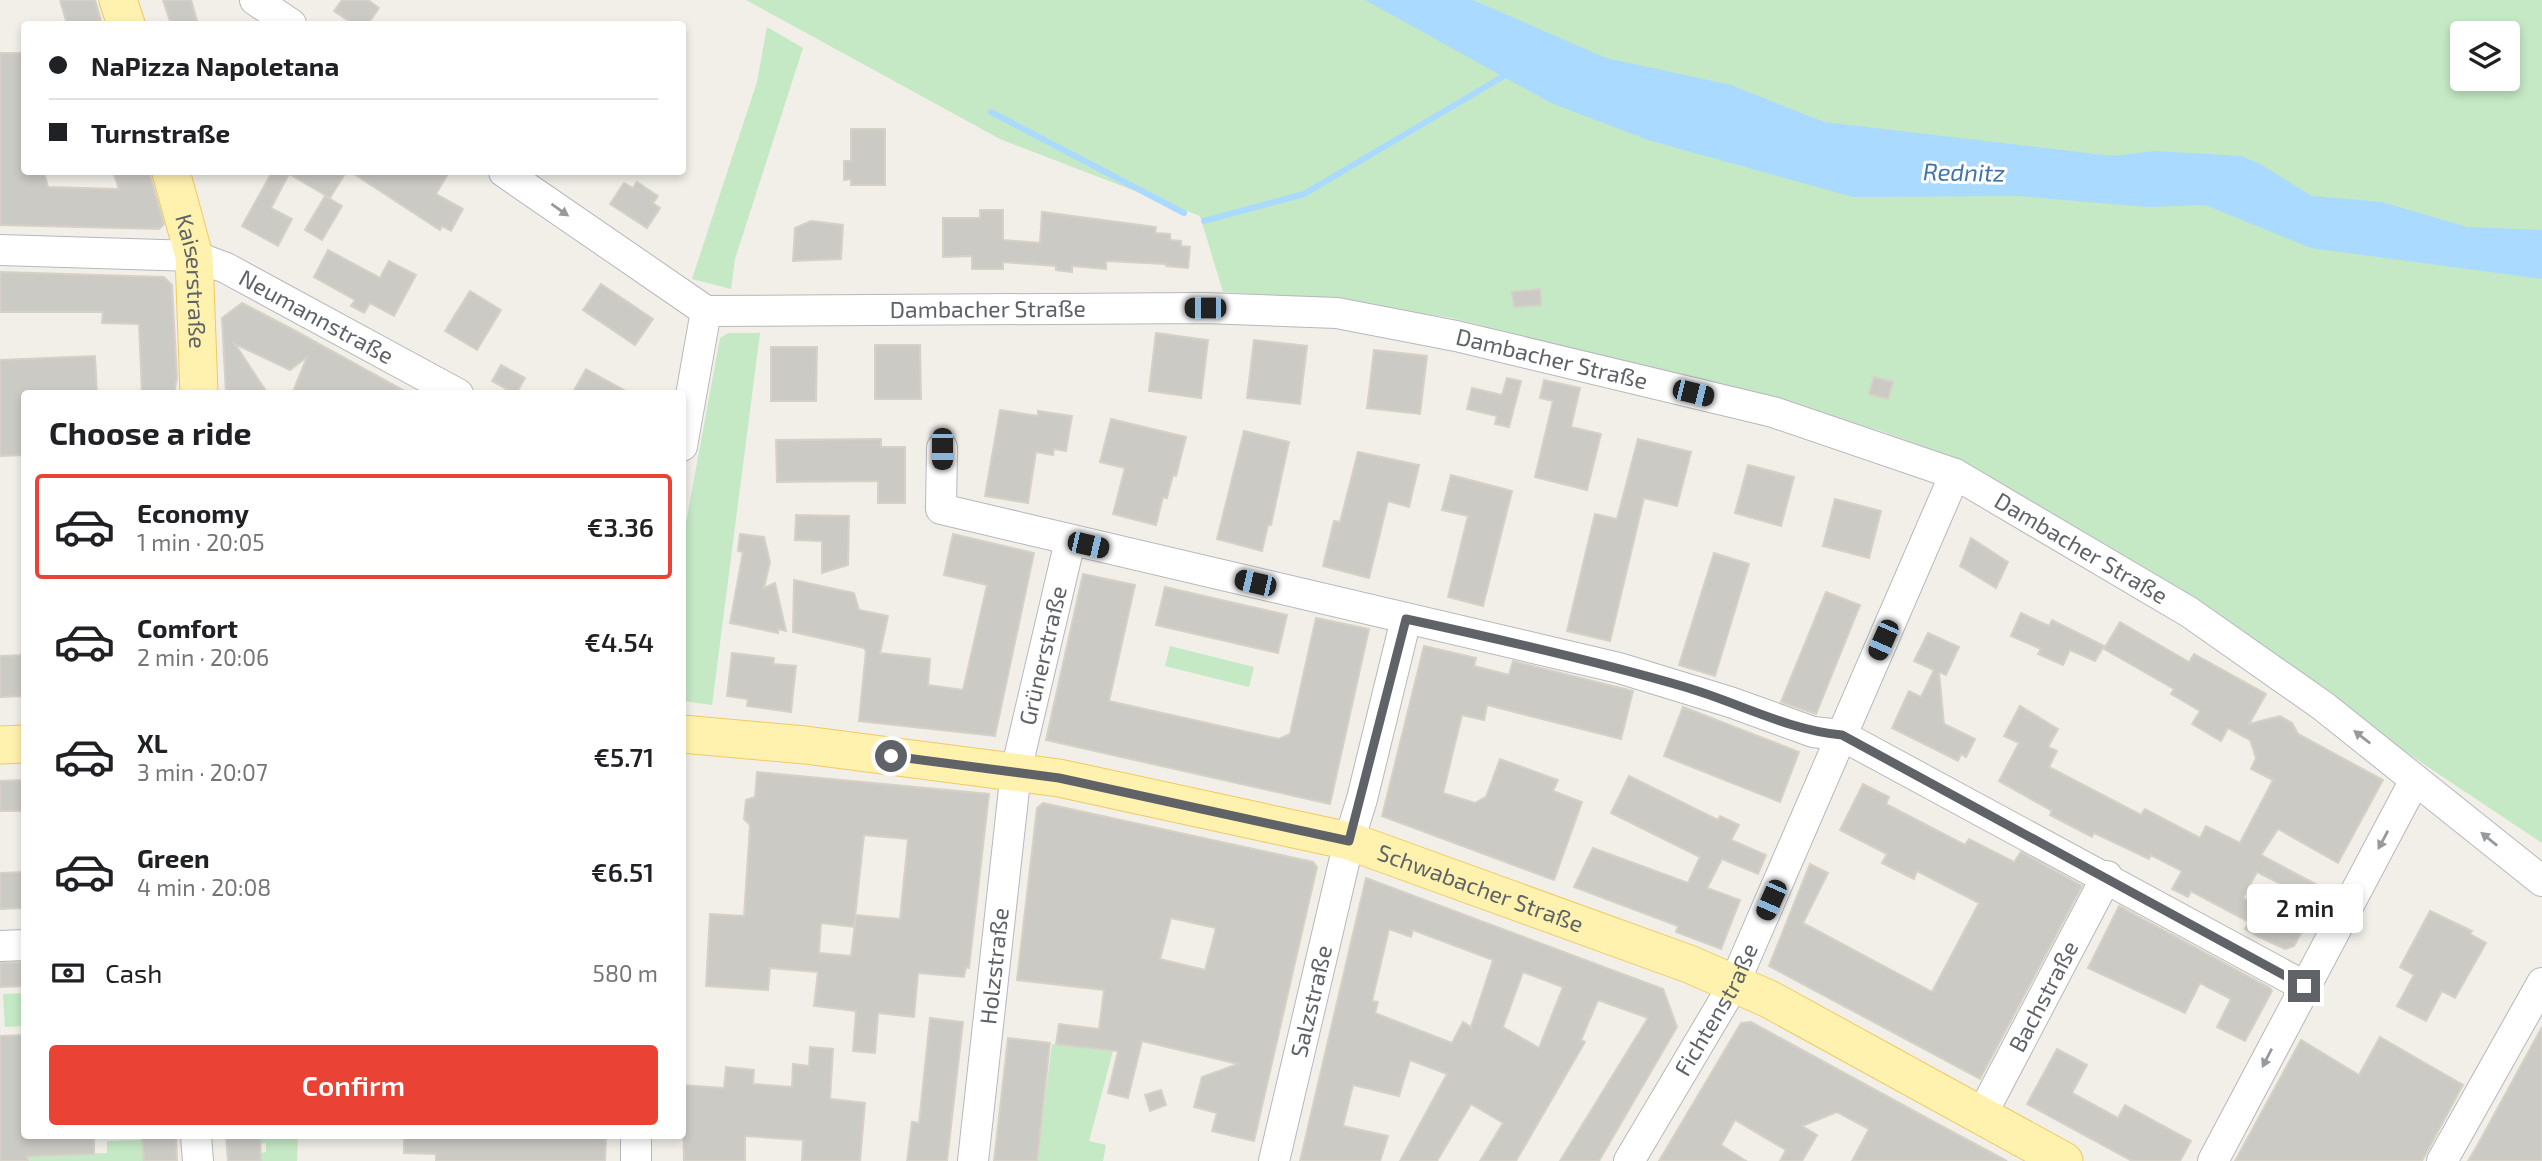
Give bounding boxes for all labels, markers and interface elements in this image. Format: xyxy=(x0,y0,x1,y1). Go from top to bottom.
map controls xyxy=(2450,21,2520,91)
button: layers xyxy=(2450,21,2520,91)
text: NaPizza Napoletana xyxy=(91,50,339,81)
text: Turnstraße xyxy=(91,117,230,148)
water label: Rednitz xyxy=(1923,156,2005,187)
one-way arrow xyxy=(551,203,570,216)
street label: Kaiserstraße xyxy=(170,211,212,349)
street label: Neumannstraße xyxy=(235,263,399,369)
street label: Dambacher Straße xyxy=(890,294,1086,323)
car xyxy=(1185,298,1227,319)
street label: Dambacher Straße xyxy=(1453,322,1651,394)
car xyxy=(1671,378,1716,408)
text: Choose a ride xyxy=(49,413,252,451)
car xyxy=(932,428,953,470)
street label: Dambacher Straße xyxy=(1990,486,2173,609)
icon: car xyxy=(53,495,116,558)
text: Economy xyxy=(137,497,249,528)
text: €3.36 xyxy=(587,511,654,542)
text: 1 min · 20:05 xyxy=(137,528,265,556)
car xyxy=(1066,530,1111,560)
car xyxy=(1233,568,1278,598)
street label: Grünerstraße xyxy=(1012,583,1072,728)
icon: car xyxy=(53,610,116,673)
text: Comfort xyxy=(137,612,238,643)
car xyxy=(1865,617,1902,663)
text: €4.54 xyxy=(584,626,654,657)
text: 2 min · 20:06 xyxy=(137,643,269,671)
icon: car xyxy=(53,725,116,788)
text: XL xyxy=(137,727,168,758)
one-way arrow xyxy=(2353,730,2371,745)
route start xyxy=(875,740,907,772)
text: €5.71 xyxy=(593,741,654,772)
text: 3 min · 20:07 xyxy=(137,758,268,786)
one-way arrow xyxy=(2377,830,2389,849)
one-way arrow xyxy=(2480,831,2498,846)
street label: Schwabacher Straße xyxy=(1374,837,1587,938)
icon: car xyxy=(53,840,116,903)
text: Green xyxy=(137,842,210,873)
text: €6.51 xyxy=(591,856,654,887)
text: 4 min · 20:08 xyxy=(137,873,271,901)
car xyxy=(1753,877,1790,923)
callout: 2 min xyxy=(2246,884,2362,934)
text: 2 min xyxy=(2276,894,2334,922)
street label: Holzstraße xyxy=(973,906,1014,1026)
street label: Bachstraße xyxy=(2002,936,2084,1056)
street label: Fichtenstraße xyxy=(1668,939,1763,1081)
street label: Salzstraße xyxy=(1284,942,1337,1060)
icon: cash xyxy=(49,954,87,992)
text: Cash xyxy=(105,957,162,988)
text: 580 m xyxy=(593,959,658,987)
route end xyxy=(2288,970,2320,1002)
button: Confirm xyxy=(49,1045,658,1125)
one-way arrow xyxy=(2261,1048,2272,1068)

